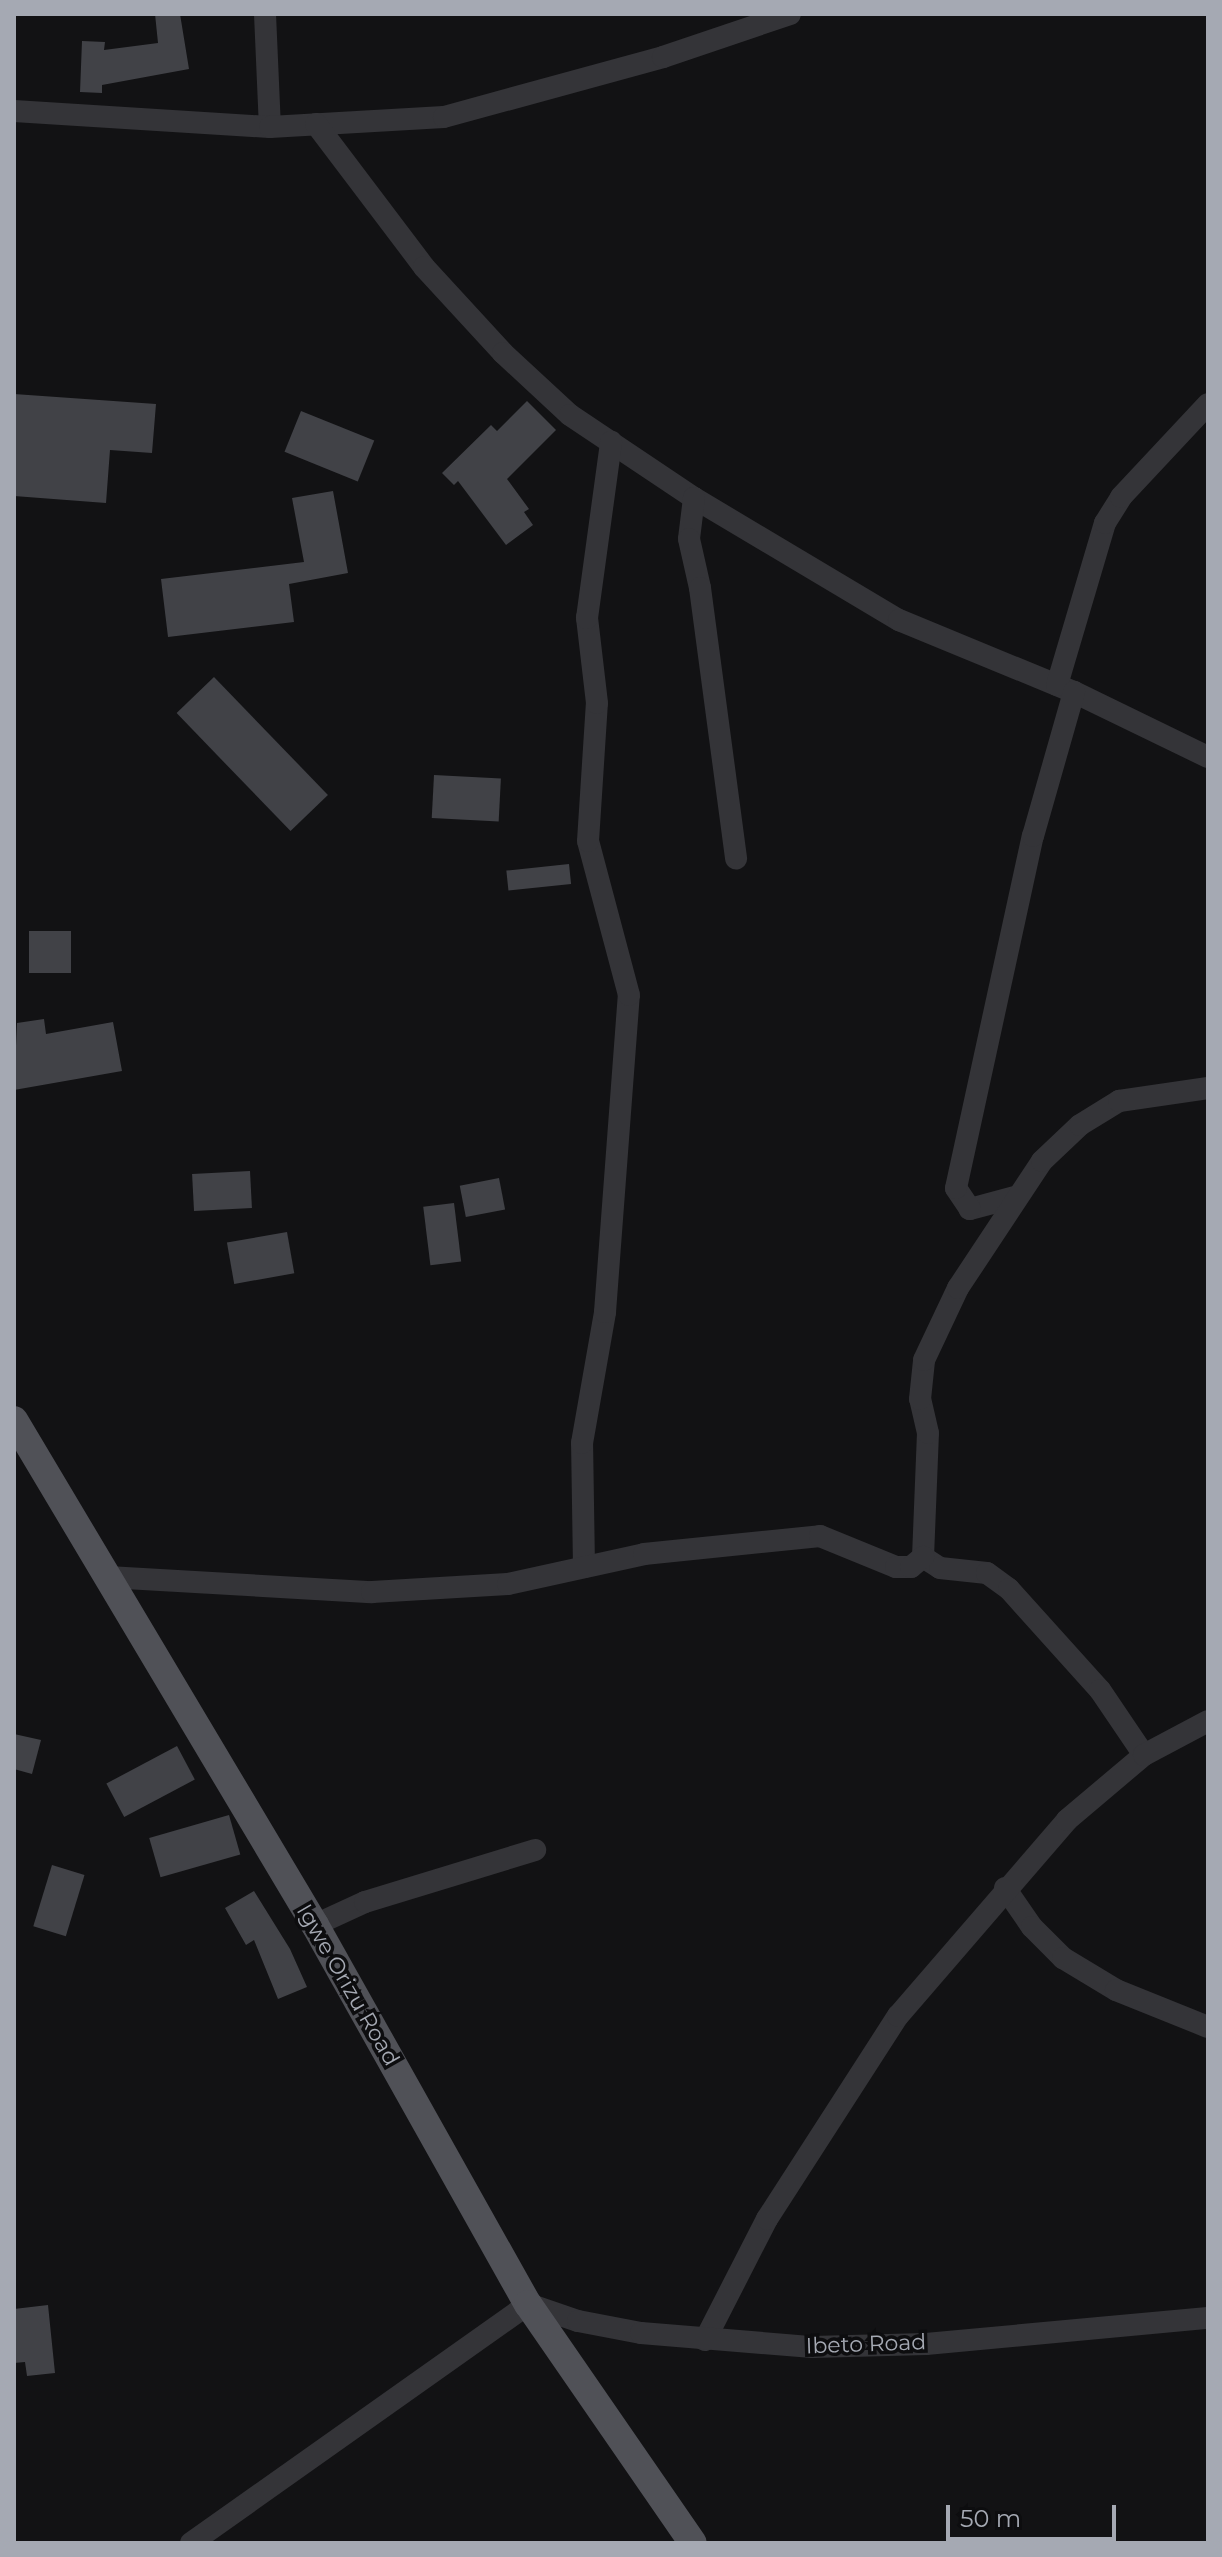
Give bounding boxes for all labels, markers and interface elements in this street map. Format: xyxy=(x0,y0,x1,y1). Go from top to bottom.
street label: Igwe Orizu Road xyxy=(291,1900,405,2070)
street label: Ibeto Road xyxy=(805,2329,927,2359)
scale bar xyxy=(950,2489,1120,2539)
text: 50 m xyxy=(960,2504,1021,2533)

